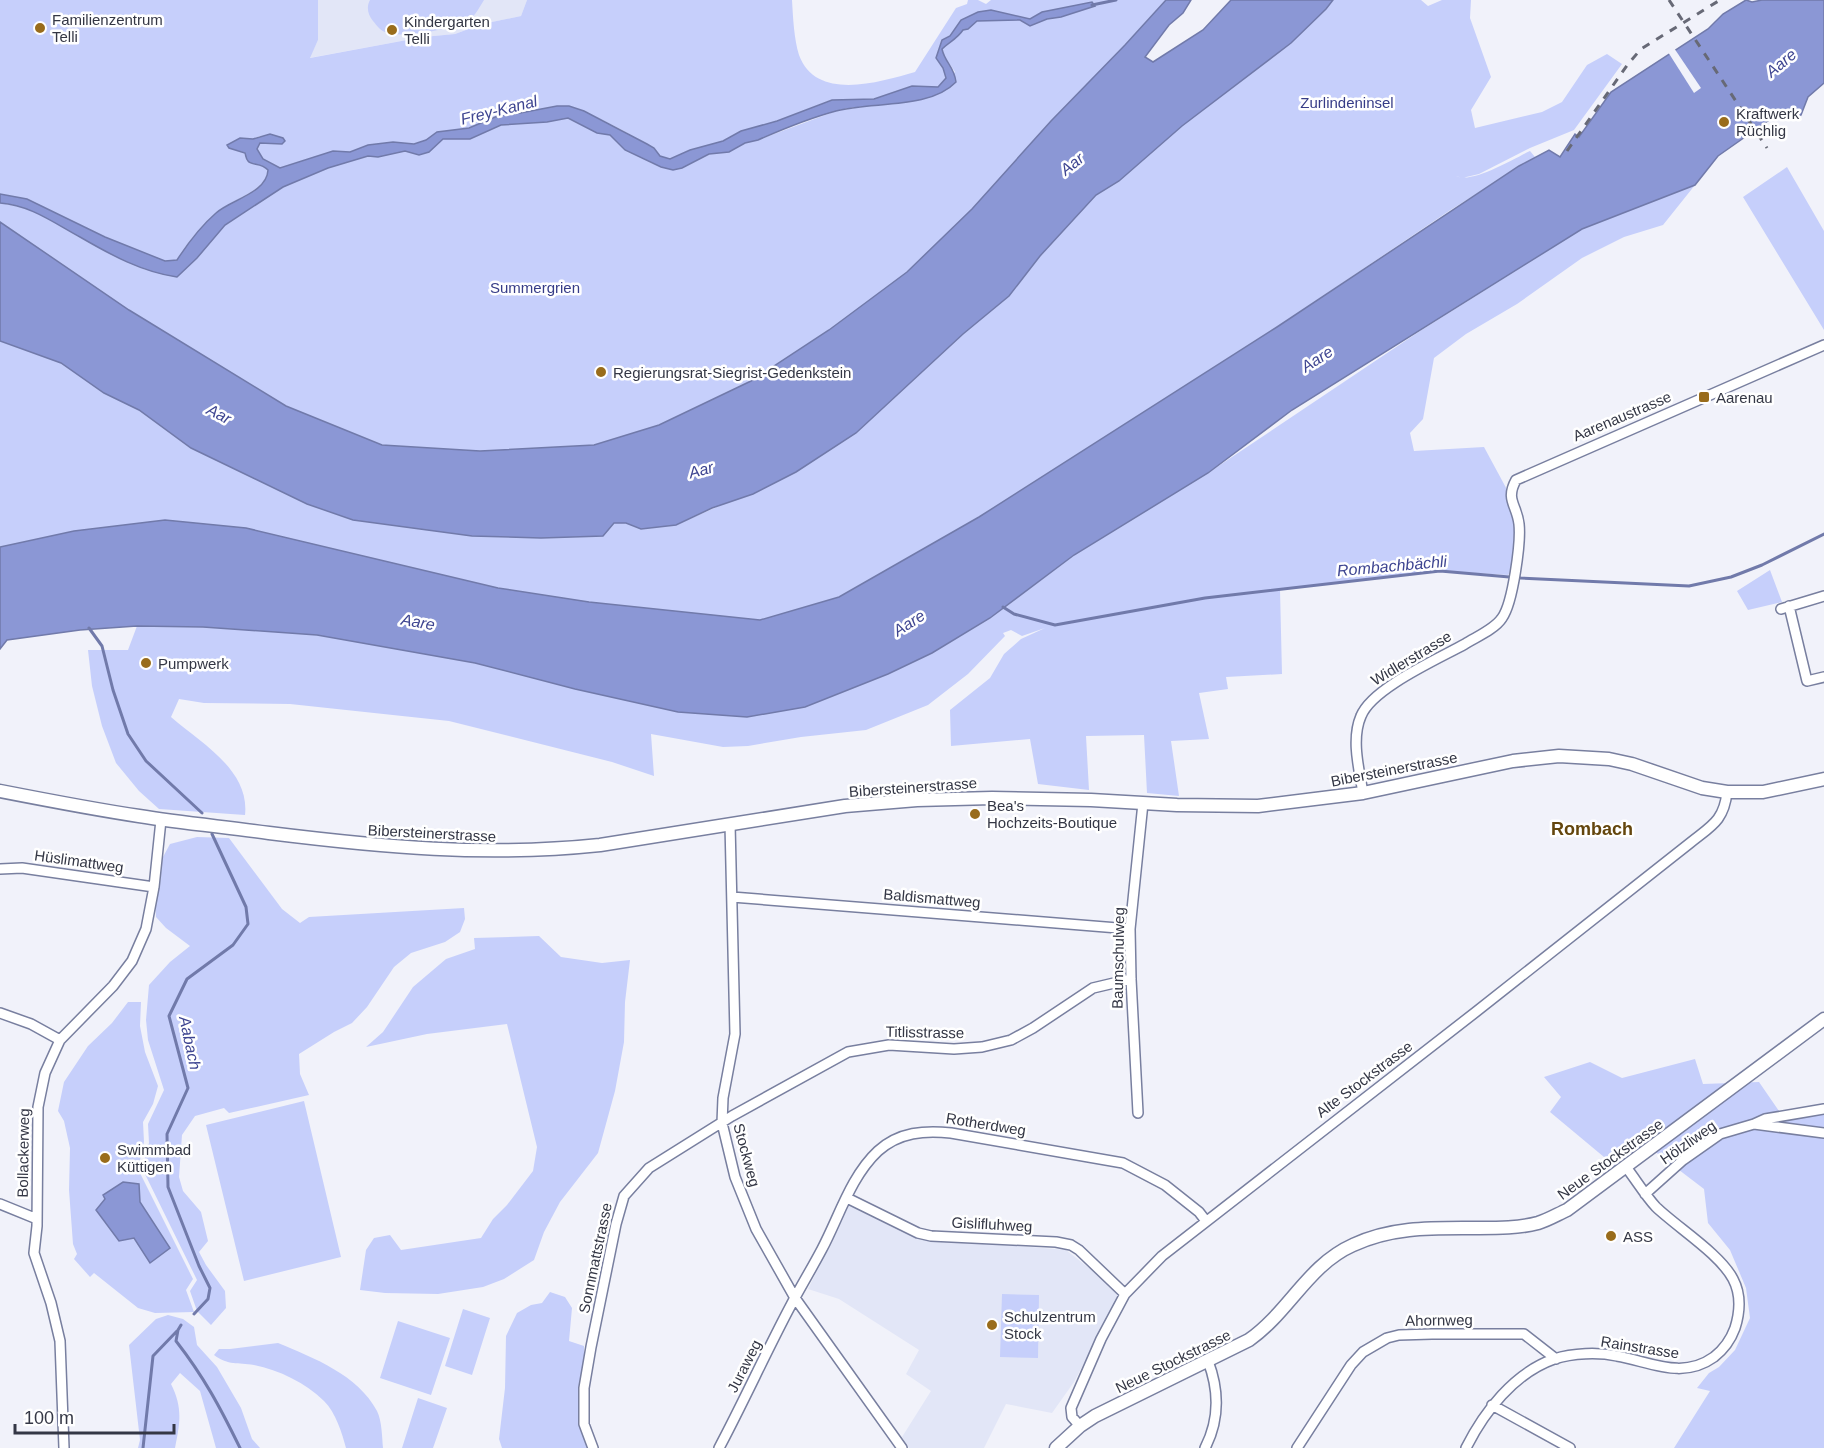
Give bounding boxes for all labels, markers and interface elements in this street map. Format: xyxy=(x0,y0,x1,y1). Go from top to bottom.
place label: Familienzentrum Telli xyxy=(52,11,163,45)
place label: Kindergarten Telli xyxy=(404,13,490,47)
marker: Familienzentrum Telli xyxy=(33,21,47,35)
marker: Kindergarten Telli xyxy=(385,23,399,37)
water label: Aare xyxy=(1762,46,1799,81)
water label: Frey-Kanal xyxy=(459,92,539,128)
park label: Zurlindeninsel xyxy=(1300,94,1394,111)
place label: Kraftwerk Rüchlig xyxy=(1736,105,1800,139)
marker: Kraftwerk Rüchlig xyxy=(1717,115,1731,129)
water label: Aar xyxy=(1056,149,1088,179)
park label: Summergrien xyxy=(490,279,580,296)
water label: Aare xyxy=(1297,343,1336,376)
place label: Regierungsrat-Siegrist-Gedenkstein xyxy=(613,364,851,381)
marker: Regierungsrat-Siegrist-Gedenkstein xyxy=(594,365,608,379)
street label: Aarenaustrasse xyxy=(1570,388,1674,444)
place label: Aarenau xyxy=(1716,389,1773,406)
marker: Aarenau xyxy=(1697,390,1711,404)
water label: Aar xyxy=(203,400,235,428)
water label: Aar xyxy=(686,458,716,482)
water label: Rombachbächli xyxy=(1336,553,1448,579)
water label: Aare xyxy=(889,607,928,640)
water label: Aare xyxy=(399,611,436,633)
street label: Widlerstrasse xyxy=(1368,627,1454,689)
place label: Pumpwerk xyxy=(158,655,229,672)
marker: Pumpwerk xyxy=(139,656,153,670)
street label: Bibersteinerstrasse xyxy=(1329,748,1459,790)
street label: Bibersteinerstrasse xyxy=(848,774,978,800)
place label: Bea's Hochzeits-Boutique xyxy=(987,797,1117,831)
marker: Bea's Hochzeits-Boutique xyxy=(968,807,982,821)
district label: Rombach xyxy=(1551,819,1633,839)
street label: Bibersteinerstrasse xyxy=(367,821,497,845)
street label: Hüslimattweg xyxy=(33,846,125,876)
street label: Baldismattweg xyxy=(883,885,981,911)
street label: Baumschulweg xyxy=(1109,907,1127,1009)
water label: Aabach xyxy=(176,1014,204,1071)
street label: Titlisstrasse xyxy=(886,1023,964,1041)
street label: Alte Stockstrasse xyxy=(1313,1037,1415,1121)
street label: Bollackerweg xyxy=(14,1108,32,1198)
street label: Rotherdweg xyxy=(945,1109,1027,1139)
street label: Neue Stockstrasse xyxy=(1554,1115,1666,1203)
street label: Hölzliweg xyxy=(1657,1117,1719,1167)
street label: Stockweg xyxy=(730,1121,764,1189)
place label: Swimmbad Küttigen xyxy=(117,1141,191,1175)
marker: Swimmbad Küttigen xyxy=(98,1151,112,1165)
street label: Sonnmattstrasse xyxy=(575,1201,615,1315)
street label: Gislifluhweg xyxy=(951,1213,1033,1235)
place label: ASS xyxy=(1623,1228,1653,1245)
marker: ASS xyxy=(1604,1229,1618,1243)
place label: Schulzentrum Stock xyxy=(1004,1308,1096,1342)
street label: Ahornweg xyxy=(1405,1311,1473,1329)
marker: Schulzentrum Stock xyxy=(985,1318,999,1332)
street label: Neue Stockstrasse xyxy=(1113,1326,1233,1396)
street label: Rainstrasse xyxy=(1600,1332,1680,1362)
street label: Juraweg xyxy=(724,1337,764,1395)
scale bar xyxy=(15,1397,174,1435)
text: 100 m xyxy=(24,1408,74,1428)

